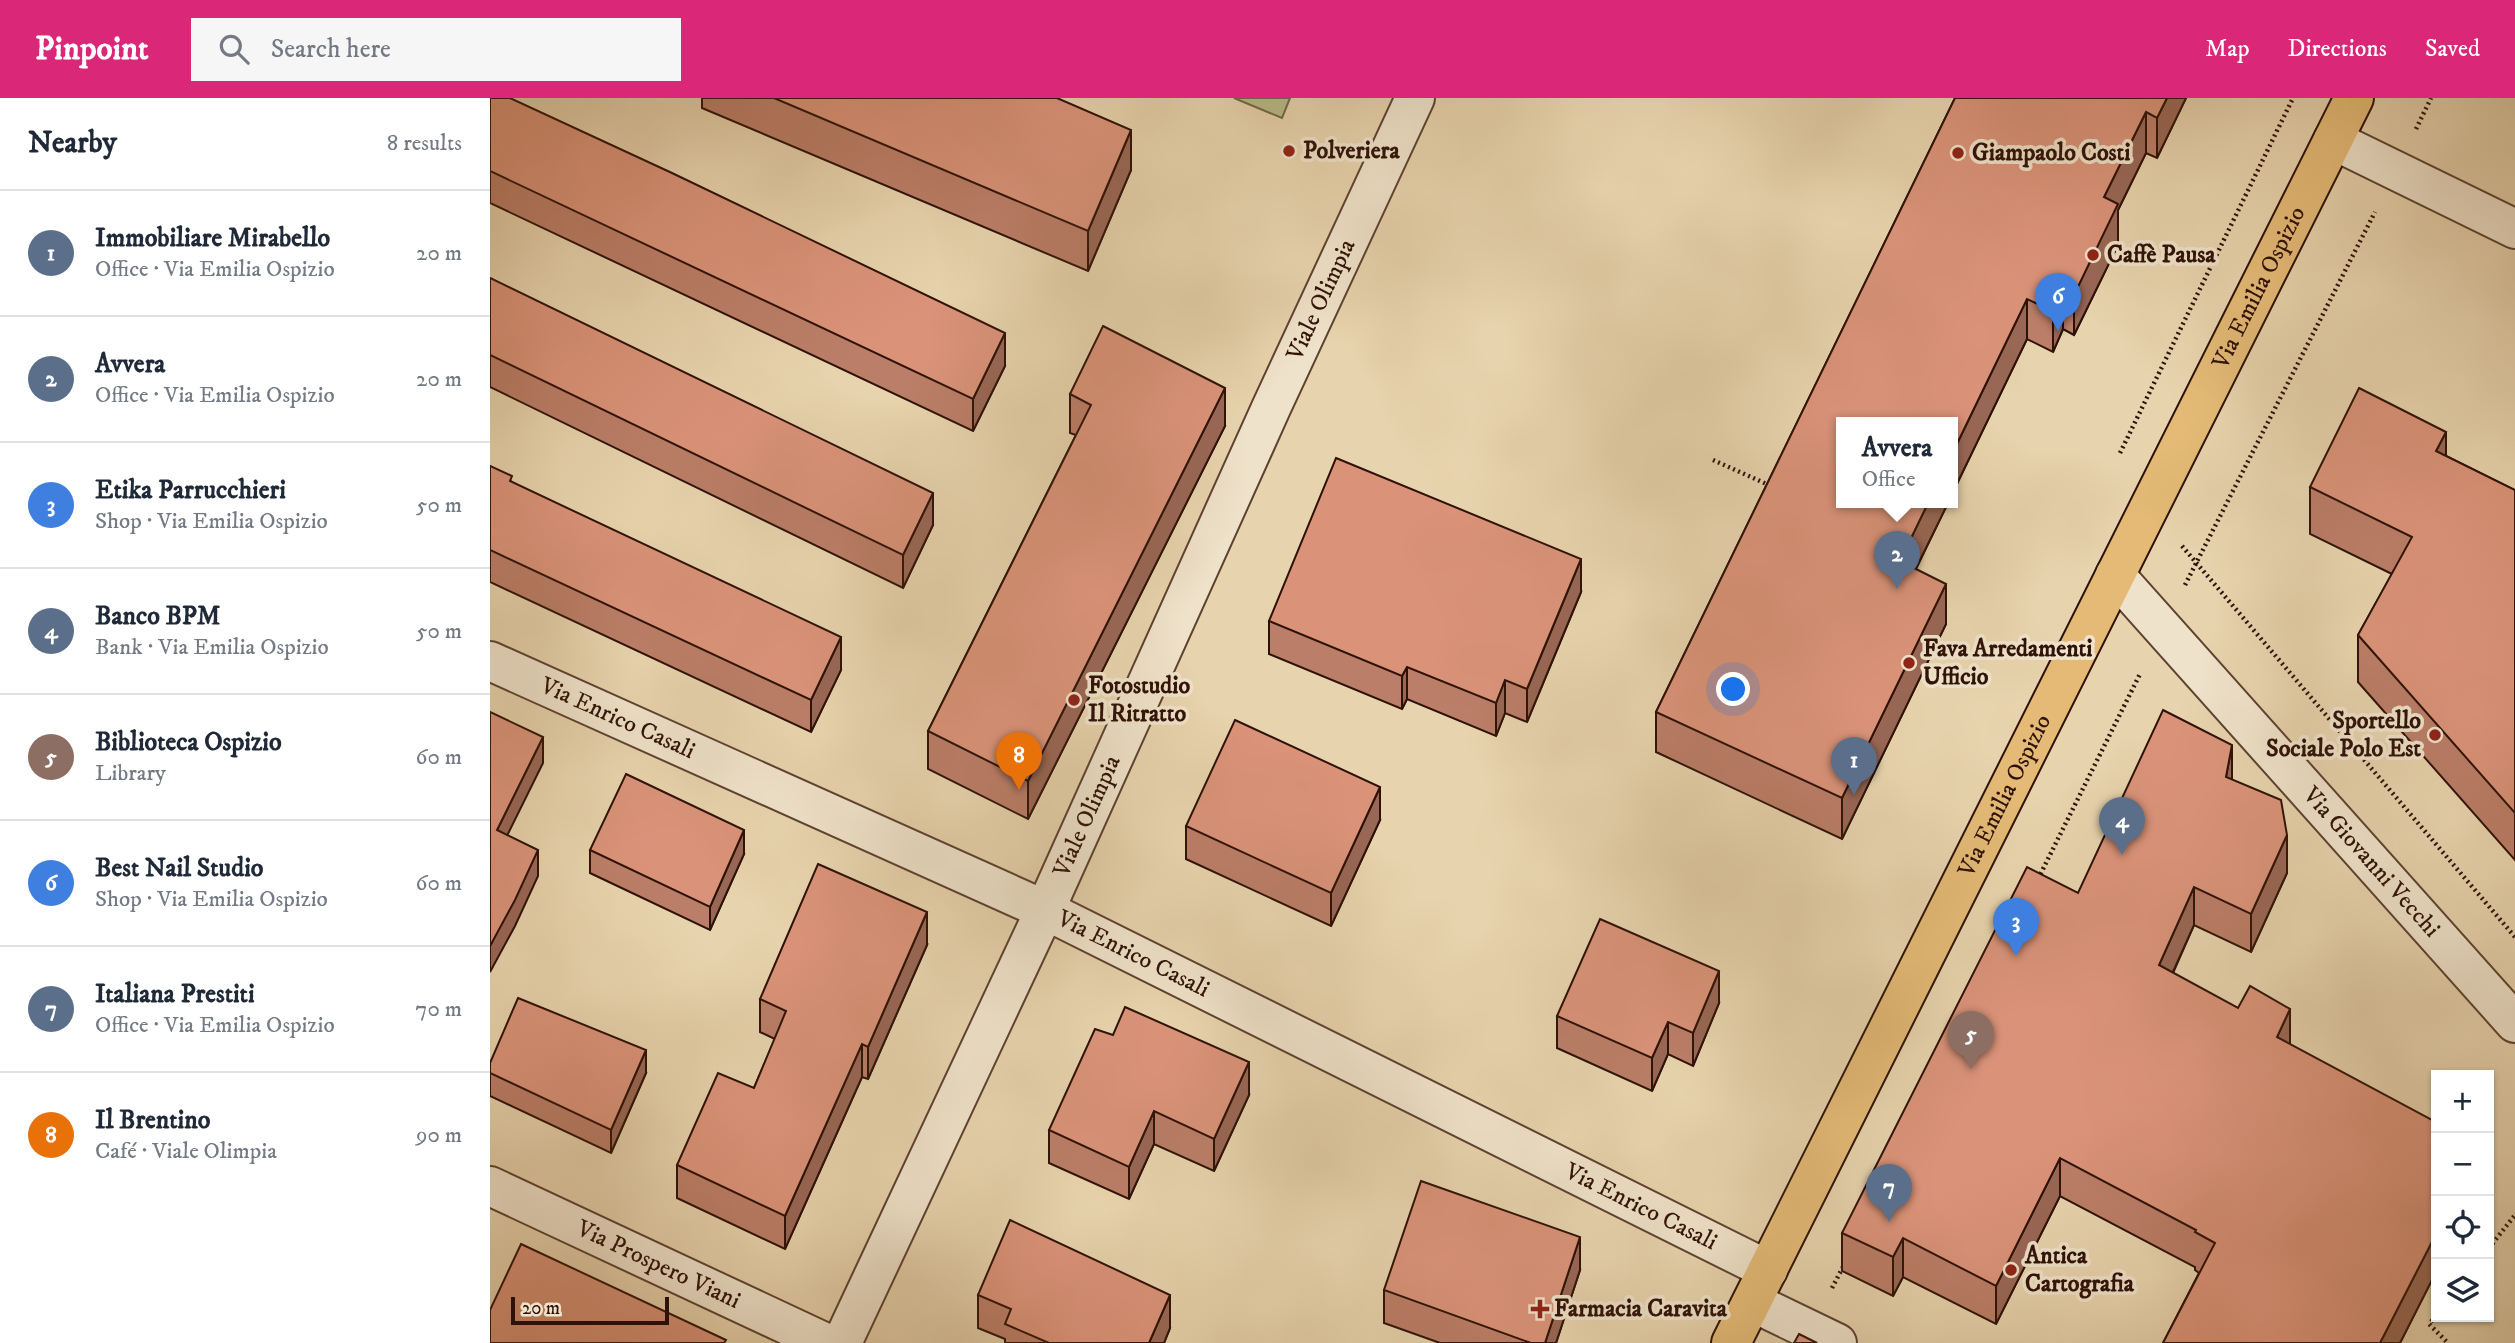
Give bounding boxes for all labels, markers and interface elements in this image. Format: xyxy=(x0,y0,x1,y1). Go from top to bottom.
search box xyxy=(191,18,681,81)
text: Pinpoint xyxy=(35,29,149,70)
icon: search xyxy=(215,30,253,68)
text: Search here xyxy=(271,33,391,66)
text: Map xyxy=(2205,34,2250,64)
text: Directions xyxy=(2288,34,2387,64)
text: Saved xyxy=(2425,34,2480,64)
text: Nearby xyxy=(28,125,117,162)
text: 8 results xyxy=(387,129,462,158)
place label: Polveriera xyxy=(1303,136,1401,166)
place label: Giampaolo Costi xyxy=(1972,138,2130,168)
marker: Polveriera xyxy=(1281,143,1297,159)
marker: Giampaolo Costi xyxy=(1950,145,1966,161)
street label: Via Emilia Ospizio xyxy=(2205,201,2312,375)
text: Immobiliare Mirabello xyxy=(95,222,330,255)
street label: Viale Olimpia xyxy=(1280,234,1363,366)
text: 1 xyxy=(47,239,55,268)
text: 20 m xyxy=(416,239,462,268)
place label: Caffè Pausa xyxy=(2107,240,2216,270)
marker: Caffè Pausa xyxy=(2085,247,2101,263)
text: Office · Via Emilia Ospizio xyxy=(95,255,335,284)
pin: 6 xyxy=(2035,273,2081,331)
text: Avvera xyxy=(95,348,165,381)
text: 2 xyxy=(45,365,57,394)
text: 20 m xyxy=(416,365,462,394)
text: Office · Via Emilia Ospizio xyxy=(95,381,335,410)
popup xyxy=(1836,417,1958,508)
text: Avvera xyxy=(1862,432,1932,465)
text: Office xyxy=(1862,465,1915,494)
text: Etika Parrucchieri xyxy=(95,474,286,507)
text: 3 xyxy=(47,491,55,520)
text: 50 m xyxy=(416,491,462,520)
text: Shop · Via Emilia Ospizio xyxy=(95,507,328,536)
pin: 2 xyxy=(1874,531,1920,589)
text: Banco BPM xyxy=(95,600,221,633)
text: 4 xyxy=(44,617,58,646)
text: 50 m xyxy=(416,617,462,646)
text: Bank · Via Emilia Ospizio xyxy=(95,633,329,662)
place label: Fava Arredamenti Ufficio xyxy=(1923,634,2092,692)
marker: Fava Arredamenti Ufficio xyxy=(1901,655,1917,671)
street label: Via Enrico Casali xyxy=(535,670,700,766)
place label: Fotostudio Il Ritratto xyxy=(1088,671,1190,729)
your location xyxy=(1716,672,1750,706)
marker: Fotostudio Il Ritratto xyxy=(1066,692,1082,708)
place label: Sportello Sociale Polo Est xyxy=(2266,706,2421,764)
street label: Via Emilia Ospizio xyxy=(1951,709,2058,883)
text: Biblioteca Ospizio xyxy=(95,726,282,759)
marker: Sportello Sociale Polo Est xyxy=(2427,727,2443,743)
pin: 8 xyxy=(996,732,1042,790)
pin: 1 xyxy=(1831,737,1877,795)
text: 5 xyxy=(45,743,57,772)
text: 60 m xyxy=(415,743,462,772)
street label: Viale Olimpia xyxy=(1046,750,1128,883)
text: Library xyxy=(95,759,166,788)
street label: Via Giovanni Vecchi xyxy=(2296,780,2446,944)
pin: 4 xyxy=(2099,797,2145,855)
text: Best Nail Studio xyxy=(95,852,264,885)
text: 6 xyxy=(45,869,57,898)
text: 60 m xyxy=(415,869,462,898)
text: Shop · Via Emilia Ospizio xyxy=(95,885,328,914)
pin: 3 xyxy=(1993,898,2039,956)
street label: Via Enrico Casali xyxy=(1051,903,1214,1004)
text: Italiana Prestiti xyxy=(95,978,255,1011)
text: 7 xyxy=(45,995,57,1024)
text: 70 m xyxy=(415,995,462,1024)
text: Office · Via Emilia Ospizio xyxy=(95,1011,335,1040)
pin: 5 xyxy=(1948,1011,1994,1069)
map controls xyxy=(2431,1070,2494,1322)
button: + xyxy=(2431,1070,2494,1133)
text: Il Brentino xyxy=(95,1104,210,1137)
text: 8 xyxy=(45,1121,57,1150)
text: 90 m xyxy=(416,1121,462,1150)
button: − xyxy=(2431,1133,2494,1196)
text: Café · Viale Olimpia xyxy=(95,1137,277,1166)
street label: Via Enrico Casali xyxy=(1559,1156,1722,1257)
pin: 7 xyxy=(1866,1164,1912,1222)
button: locate xyxy=(2431,1196,2494,1259)
street label: Via Prospero Viani xyxy=(571,1213,745,1316)
place label: Antica Cartografia xyxy=(2024,1241,2135,1299)
button: layers xyxy=(2431,1259,2494,1322)
marker: Antica Cartografia xyxy=(2003,1262,2019,1278)
scale bar xyxy=(511,1294,668,1326)
place label: Farmacia Caravita xyxy=(1554,1294,1728,1324)
text: 20 m xyxy=(522,1297,560,1320)
marker: Farmacia Caravita xyxy=(1532,1301,1548,1317)

